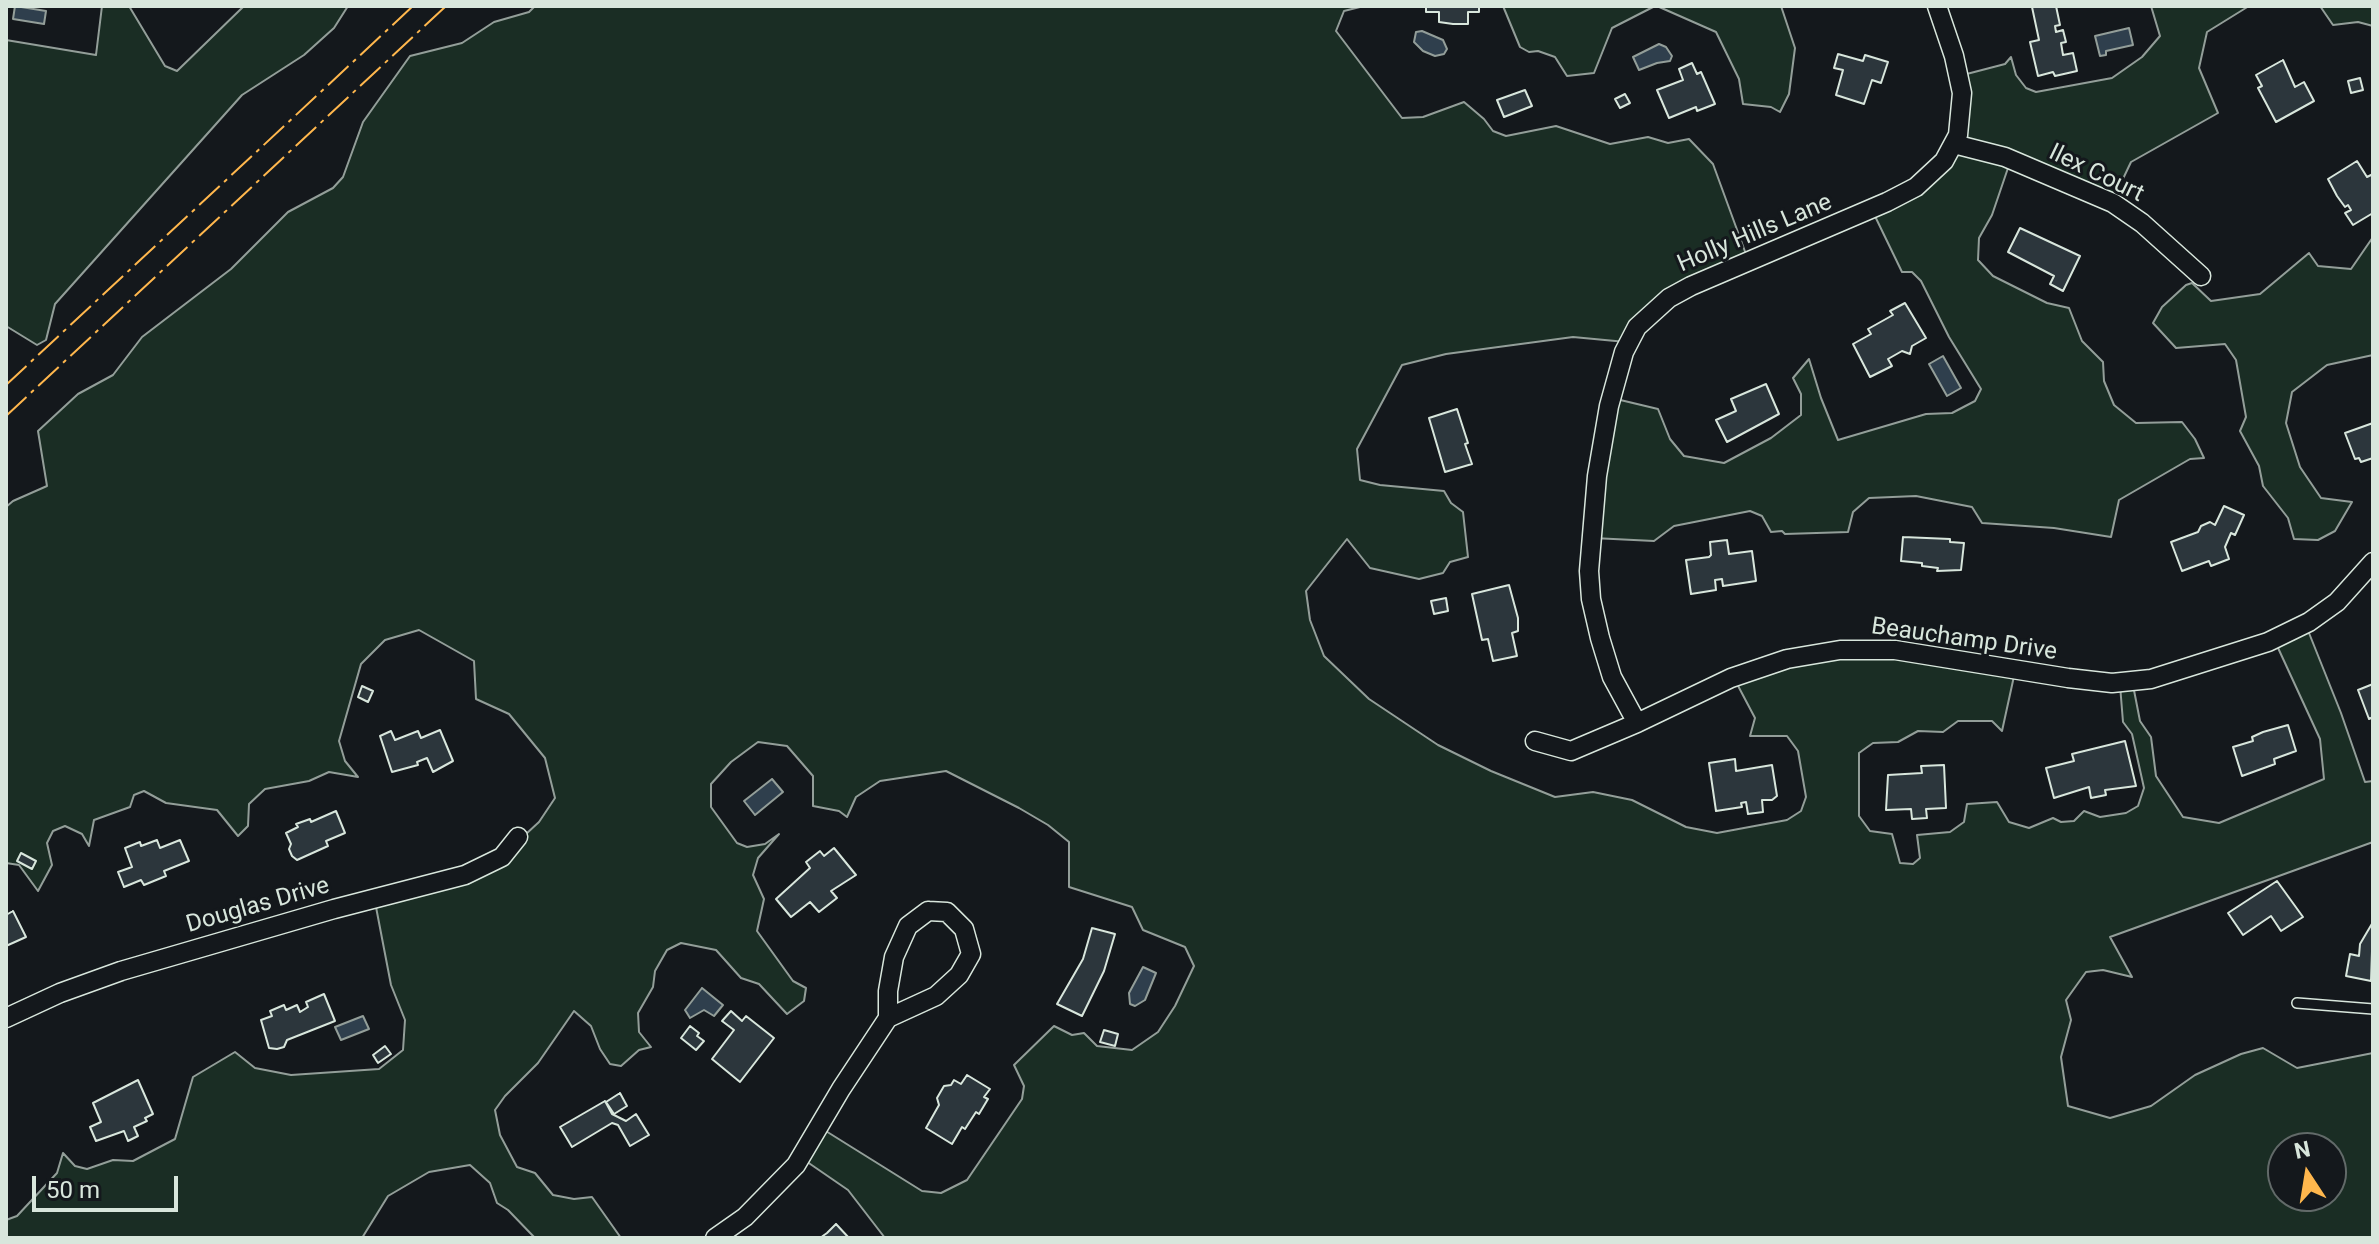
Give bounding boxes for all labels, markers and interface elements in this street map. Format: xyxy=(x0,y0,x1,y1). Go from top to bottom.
street label: Ilex Court xyxy=(2044,139,2148,209)
street label: Holly Hills Lane xyxy=(1674,189,1836,279)
street label: Beauchamp Drive xyxy=(1869,613,2059,667)
street label: Douglas Drive xyxy=(183,872,333,940)
north arrow xyxy=(2267,1132,2347,1212)
text: N xyxy=(2292,1136,2313,1164)
scale bar xyxy=(36,1160,182,1210)
text: 50 m xyxy=(46,1176,100,1204)

